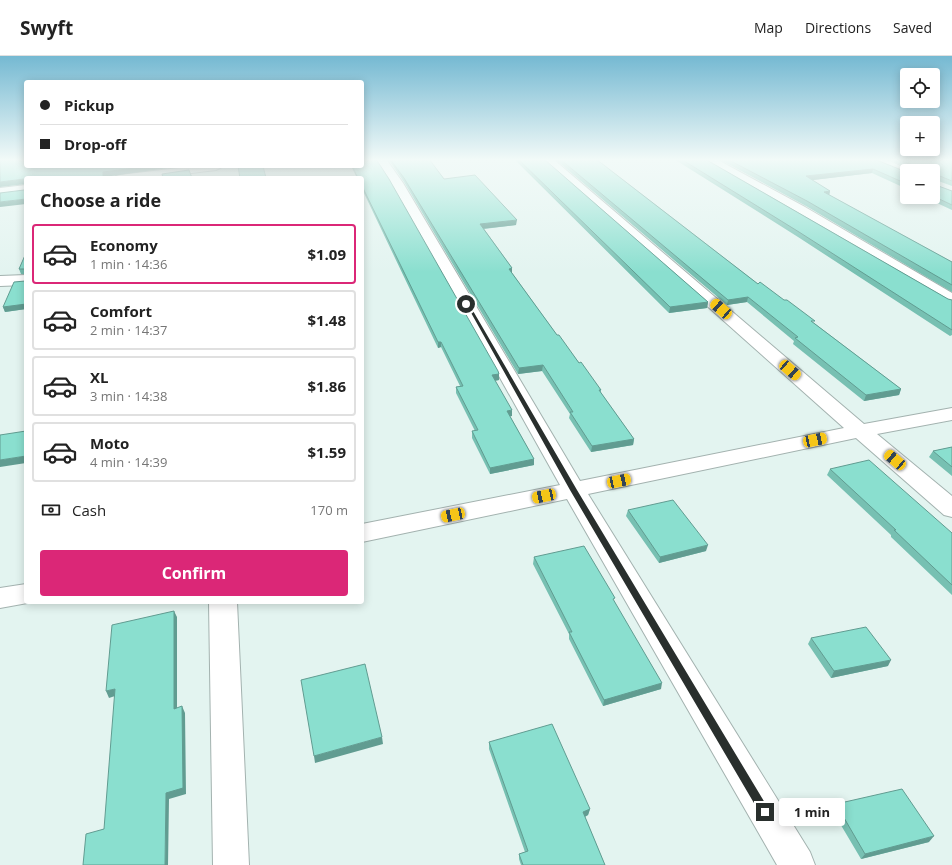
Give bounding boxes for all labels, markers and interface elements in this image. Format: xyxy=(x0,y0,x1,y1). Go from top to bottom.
text: Swyft xyxy=(20,15,73,41)
text: Map xyxy=(754,18,783,37)
text: Directions xyxy=(805,18,871,37)
text: Saved xyxy=(893,18,932,37)
map controls xyxy=(900,68,940,204)
button: locate xyxy=(900,68,940,108)
text: Pickup xyxy=(64,95,114,115)
button: + xyxy=(900,116,940,156)
text: Drop-off xyxy=(64,134,126,154)
button: − xyxy=(900,164,940,204)
text: Choose a ride xyxy=(40,188,161,212)
text: Economy xyxy=(90,235,158,255)
icon: car xyxy=(42,236,78,272)
text: $1.09 xyxy=(307,244,346,264)
text: 1 min · 14:36 xyxy=(90,255,167,273)
route start xyxy=(457,295,475,313)
car xyxy=(708,297,734,321)
text: Comfort xyxy=(90,301,152,321)
icon: car xyxy=(42,302,78,338)
text: $1.48 xyxy=(307,310,346,330)
text: 2 min · 14:37 xyxy=(90,321,167,339)
car xyxy=(777,358,803,382)
text: XL xyxy=(90,367,108,387)
icon: car xyxy=(42,368,78,404)
text: $1.86 xyxy=(307,376,346,396)
text: 3 min · 14:38 xyxy=(90,387,167,405)
car xyxy=(802,432,828,448)
text: Moto xyxy=(90,433,129,453)
icon: car xyxy=(42,434,78,470)
text: $1.59 xyxy=(307,442,346,462)
car xyxy=(882,448,908,472)
text: 4 min · 14:39 xyxy=(90,453,167,471)
car xyxy=(606,473,632,489)
car xyxy=(531,488,557,504)
icon: cash xyxy=(40,499,62,521)
text: Cash xyxy=(72,500,106,520)
text: 170 m xyxy=(310,501,348,519)
car xyxy=(440,507,466,523)
button: Confirm xyxy=(40,550,348,596)
callout: 1 min xyxy=(779,798,845,826)
route end xyxy=(756,803,774,821)
text: 1 min xyxy=(794,803,830,821)

